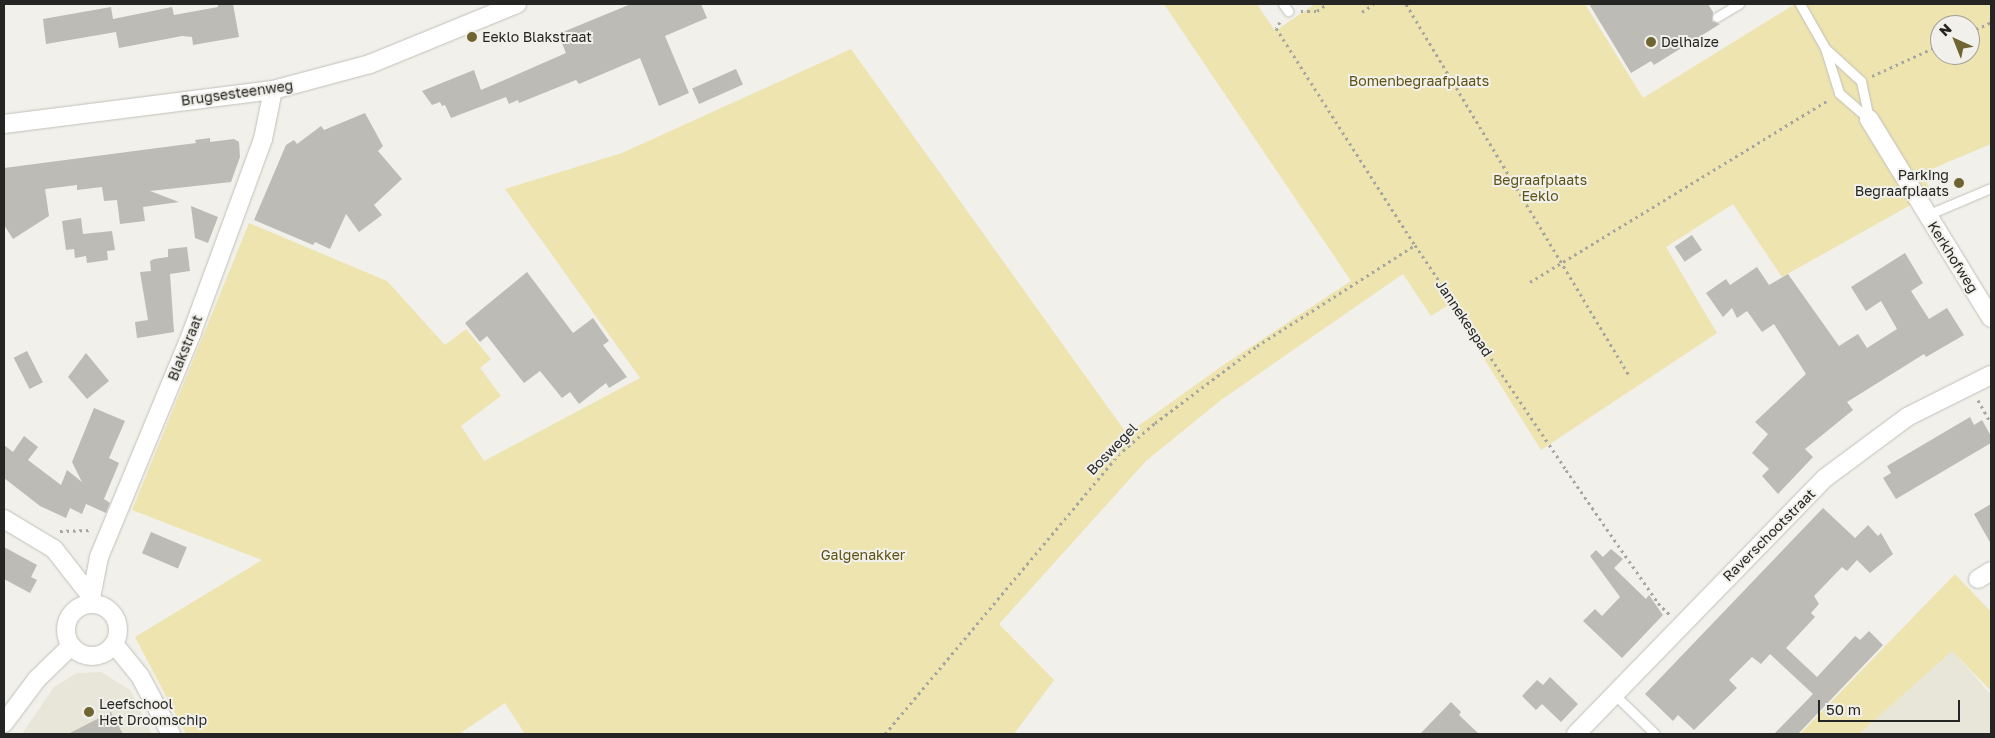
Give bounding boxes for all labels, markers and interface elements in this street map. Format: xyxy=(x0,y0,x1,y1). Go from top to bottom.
north arrow xyxy=(1930,15,1980,65)
text: N xyxy=(1935,20,1955,39)
place label: Eeklo Blakstraat xyxy=(482,29,592,45)
marker: Eeklo Blakstraat xyxy=(466,31,478,43)
place label: Delhaize xyxy=(1661,34,1719,50)
marker: Delhaize xyxy=(1645,36,1657,48)
park label: Bomenbegraafplaats xyxy=(1349,73,1489,89)
street label: Brugsesteenweg xyxy=(180,77,294,109)
place label: Parking Begraafplaats xyxy=(1855,167,1949,200)
park label: Begraafplaats Eeklo xyxy=(1493,172,1587,204)
marker: Parking Begraafplaats xyxy=(1953,177,1965,189)
street label: Kerkhofweg xyxy=(1924,218,1982,296)
street label: Jannekespad xyxy=(1432,276,1496,360)
street label: Blakstraat xyxy=(164,313,206,383)
street label: Boswegel xyxy=(1083,420,1141,478)
street label: Raverschootstraat xyxy=(1719,485,1819,585)
park label: Galgenakker xyxy=(821,547,905,563)
scale bar xyxy=(1820,690,1962,722)
place label: Leefschool Het Droomschip xyxy=(99,696,207,729)
text: 50 m xyxy=(1826,700,1861,718)
marker: Leefschool Het Droomschip xyxy=(83,706,95,718)

